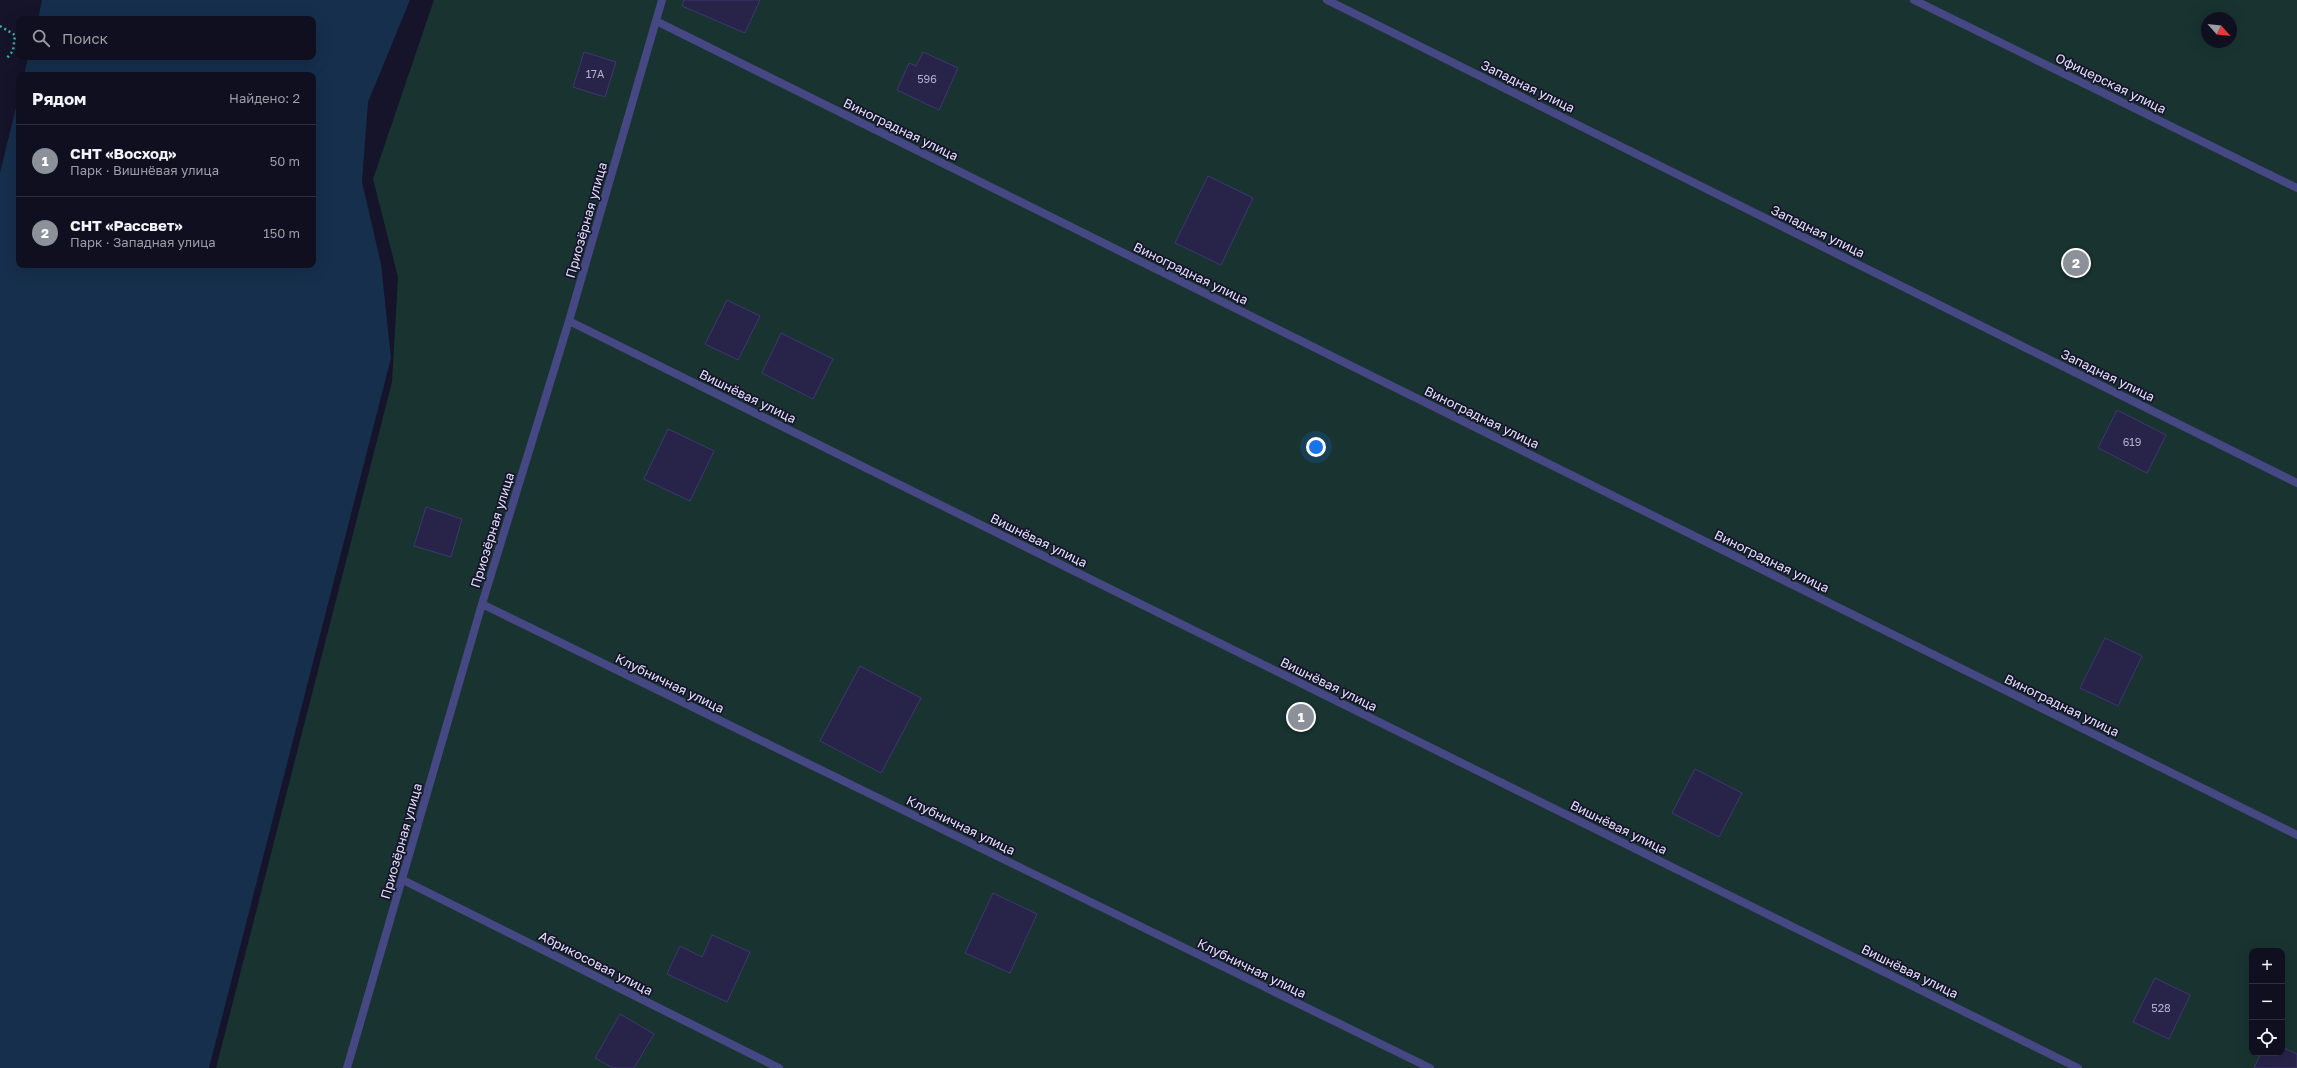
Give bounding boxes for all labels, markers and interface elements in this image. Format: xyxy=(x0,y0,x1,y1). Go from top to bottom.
north arrow xyxy=(2201,12,2237,48)
search box xyxy=(16,16,316,60)
icon: search xyxy=(30,27,52,49)
text: Поиск xyxy=(62,29,108,47)
street label: Офицерская улица xyxy=(2053,49,2169,117)
street label: Западная улица xyxy=(1478,56,1578,116)
house number: 17А xyxy=(586,67,605,80)
house number: 596 xyxy=(917,72,937,85)
text: Рядом xyxy=(32,88,86,109)
text: Найдено: 2 xyxy=(229,90,300,106)
street label: Виноградная улица xyxy=(841,94,961,164)
text: СНТ «Восход» xyxy=(70,144,176,162)
text: 1 xyxy=(42,153,48,169)
text: 50 m xyxy=(270,153,300,169)
street label: Приозёрная улица xyxy=(562,160,610,280)
text: Парк · Вишнёвая улица xyxy=(70,162,219,178)
street label: Западная улица xyxy=(1768,201,1868,261)
text: СНТ «Рассвет» xyxy=(70,216,183,234)
text: 2 xyxy=(41,225,49,241)
text: 150 m xyxy=(263,225,300,241)
text: Парк · Западная улица xyxy=(70,234,216,250)
street label: Виноградная улица xyxy=(1131,238,1251,308)
pin: 2 xyxy=(2063,248,2089,278)
street label: Западная улица xyxy=(2058,345,2158,405)
street label: Вишнёвая улица xyxy=(697,366,799,426)
street label: Виноградная улица xyxy=(1422,382,1542,452)
house number: 619 xyxy=(2123,435,2141,448)
your location xyxy=(1306,437,1326,457)
street label: Приозёрная улица xyxy=(467,470,517,590)
street label: Вишнёвая улица xyxy=(988,510,1090,570)
street label: Виноградная улица xyxy=(1712,526,1832,596)
street label: Клубничная улица xyxy=(613,650,727,716)
street label: Вишнёвая улица xyxy=(1278,654,1380,714)
street label: Виноградная улица xyxy=(2002,670,2122,740)
pin: 1 xyxy=(1288,702,1314,732)
street label: Приозёрная улица xyxy=(377,781,425,901)
street label: Клубничная улица xyxy=(904,792,1018,858)
street label: Вишнёвая улица xyxy=(1568,797,1670,857)
street label: Абрикосовая улица xyxy=(536,927,656,999)
street label: Клубничная улица xyxy=(1195,935,1309,1001)
street label: Вишнёвая улица xyxy=(1859,941,1961,1001)
map controls xyxy=(2249,948,2285,1056)
button: + xyxy=(2249,948,2285,984)
button: − xyxy=(2249,984,2285,1020)
house number: 528 xyxy=(2151,1001,2171,1014)
button: locate xyxy=(2249,1020,2285,1056)

